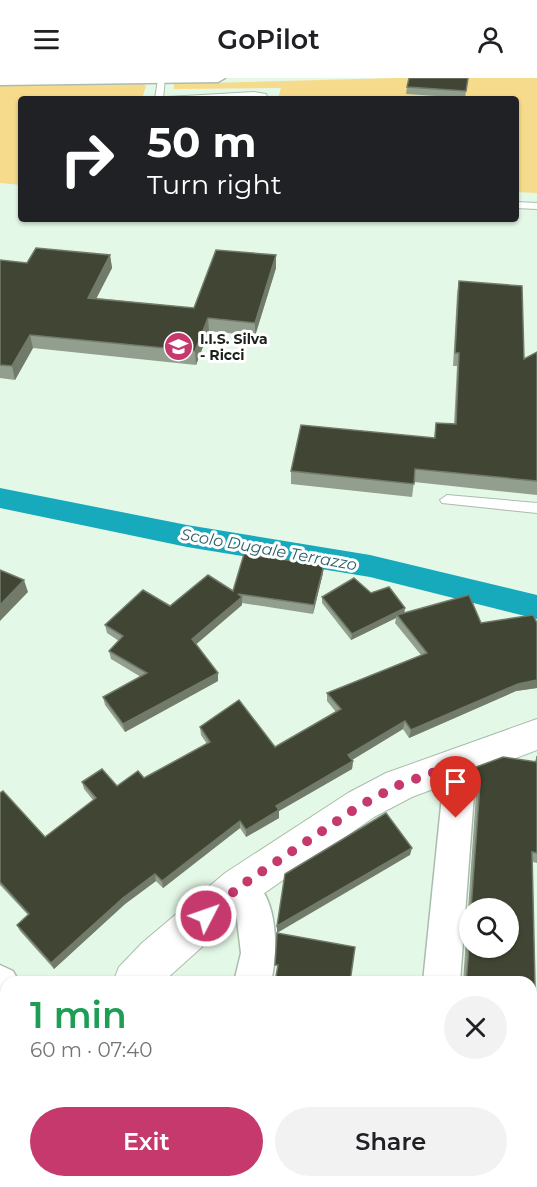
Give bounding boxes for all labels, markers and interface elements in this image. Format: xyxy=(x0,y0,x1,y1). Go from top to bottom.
icon: menu xyxy=(30,23,63,56)
text: GoPilot xyxy=(217,23,320,56)
icon: person xyxy=(474,23,507,56)
text: 50 m xyxy=(147,116,256,168)
icon: right xyxy=(48,120,126,198)
text: Turn right xyxy=(147,168,282,201)
place label: I.I.S. Silva - Ricci xyxy=(200,330,268,364)
school or university icon: I.I.S. Silva - Ricci xyxy=(163,331,195,363)
water label: Scolo Dugale Terrazzo xyxy=(179,525,359,574)
pin xyxy=(430,756,481,818)
icon: arrive xyxy=(439,765,472,798)
position arrow xyxy=(174,884,238,948)
map controls xyxy=(459,898,519,958)
button: search xyxy=(459,898,519,958)
text: 1 min xyxy=(30,993,127,1037)
button: close xyxy=(444,996,507,1059)
text: 60 m · 07:40 xyxy=(30,1038,153,1062)
button: Exit xyxy=(30,1107,263,1176)
button: Share xyxy=(275,1107,507,1176)

